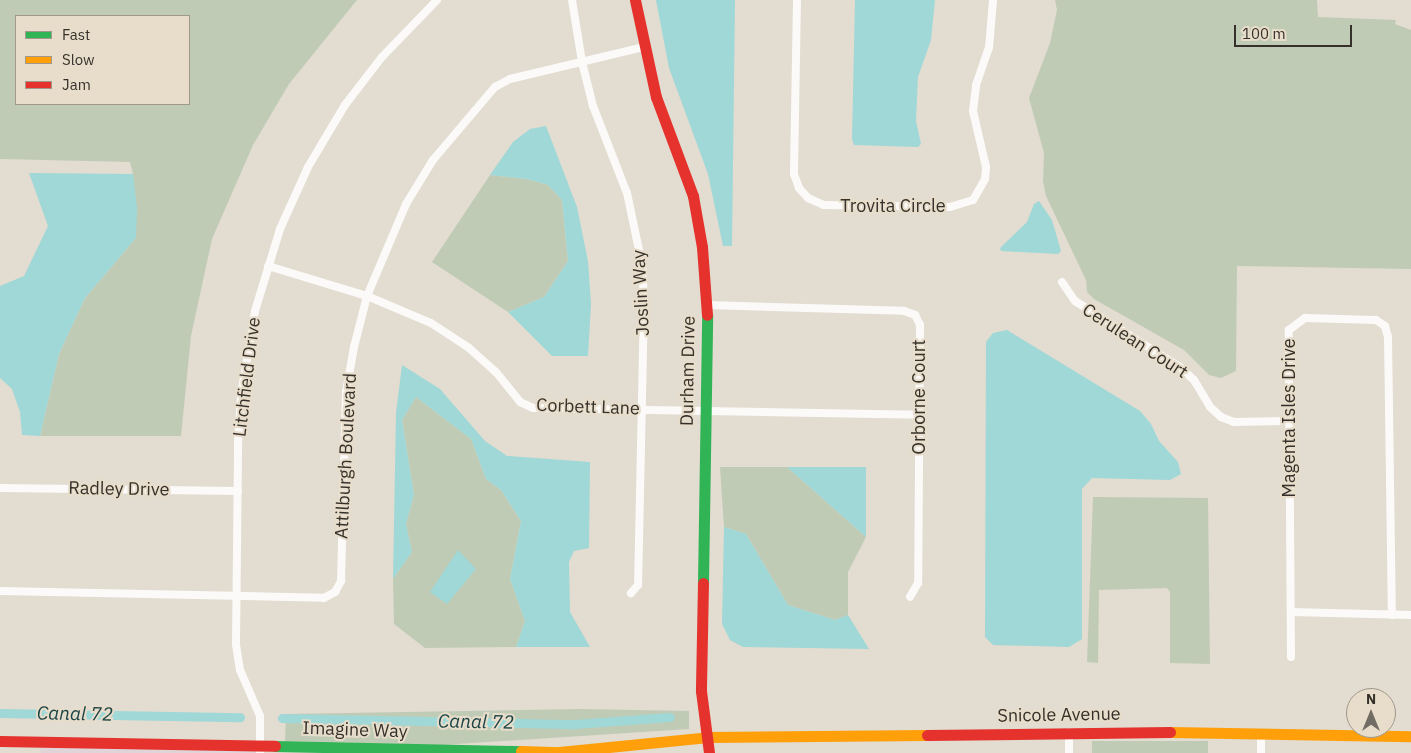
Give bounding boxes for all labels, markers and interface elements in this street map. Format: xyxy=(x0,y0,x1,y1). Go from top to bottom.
legend xyxy=(15,15,190,105)
scale bar xyxy=(1236,15,1354,47)
text: 100 m xyxy=(1242,24,1286,43)
text: Fast xyxy=(62,25,90,44)
text: Slow xyxy=(62,50,95,69)
text: Jam xyxy=(62,75,91,94)
street label: Trovita Circle xyxy=(840,195,946,217)
street label: Joslin Way xyxy=(628,249,654,337)
street label: Cerulean Court xyxy=(1078,299,1192,383)
street label: Litchfield Drive xyxy=(229,316,265,438)
street label: Durham Drive xyxy=(676,316,700,426)
street label: Magenta Isles Drive xyxy=(1278,338,1300,498)
street label: Orborne Court xyxy=(908,339,930,455)
street label: Attilburgh Boulevard xyxy=(331,372,361,540)
street label: Corbett Lane xyxy=(536,394,640,420)
street label: Radley Drive xyxy=(68,477,170,501)
north arrow xyxy=(1346,688,1396,738)
text: N xyxy=(1366,690,1376,708)
water label: Canal 72 xyxy=(37,702,113,726)
street label: Snicole Avenue xyxy=(997,703,1121,727)
water label: Canal 72 xyxy=(438,710,514,734)
street label: Imagine Way xyxy=(302,717,408,743)

